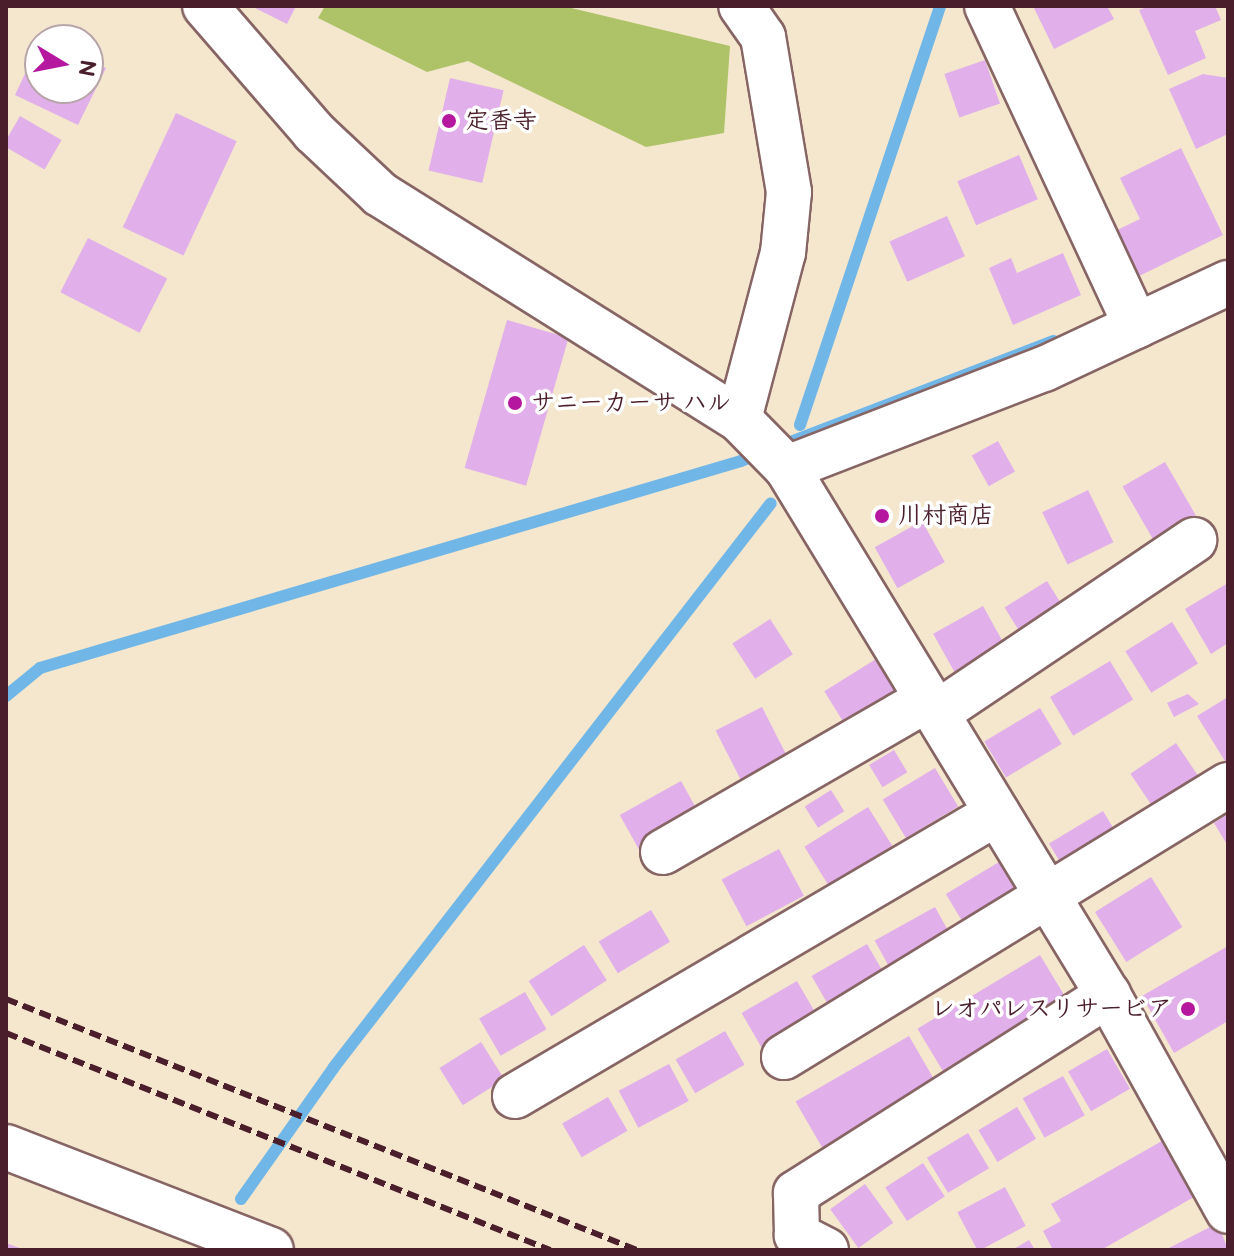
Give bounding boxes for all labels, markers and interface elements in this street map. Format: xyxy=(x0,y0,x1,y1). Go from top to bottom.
north arrow xyxy=(24,24,104,104)
text: N xyxy=(71,57,101,78)
place label: 定香寺 xyxy=(465,107,537,135)
marker: 定香寺 xyxy=(440,112,458,130)
place label: サニーカーサ ハル xyxy=(531,389,729,417)
marker: サニーカーサ ハル xyxy=(506,394,524,412)
place label: 川村商店 xyxy=(898,502,994,530)
marker: 川村商店 xyxy=(873,507,891,525)
place label: レオパレスリサービア xyxy=(932,995,1172,1023)
marker: レオパレスリサービア xyxy=(1179,1000,1197,1018)

